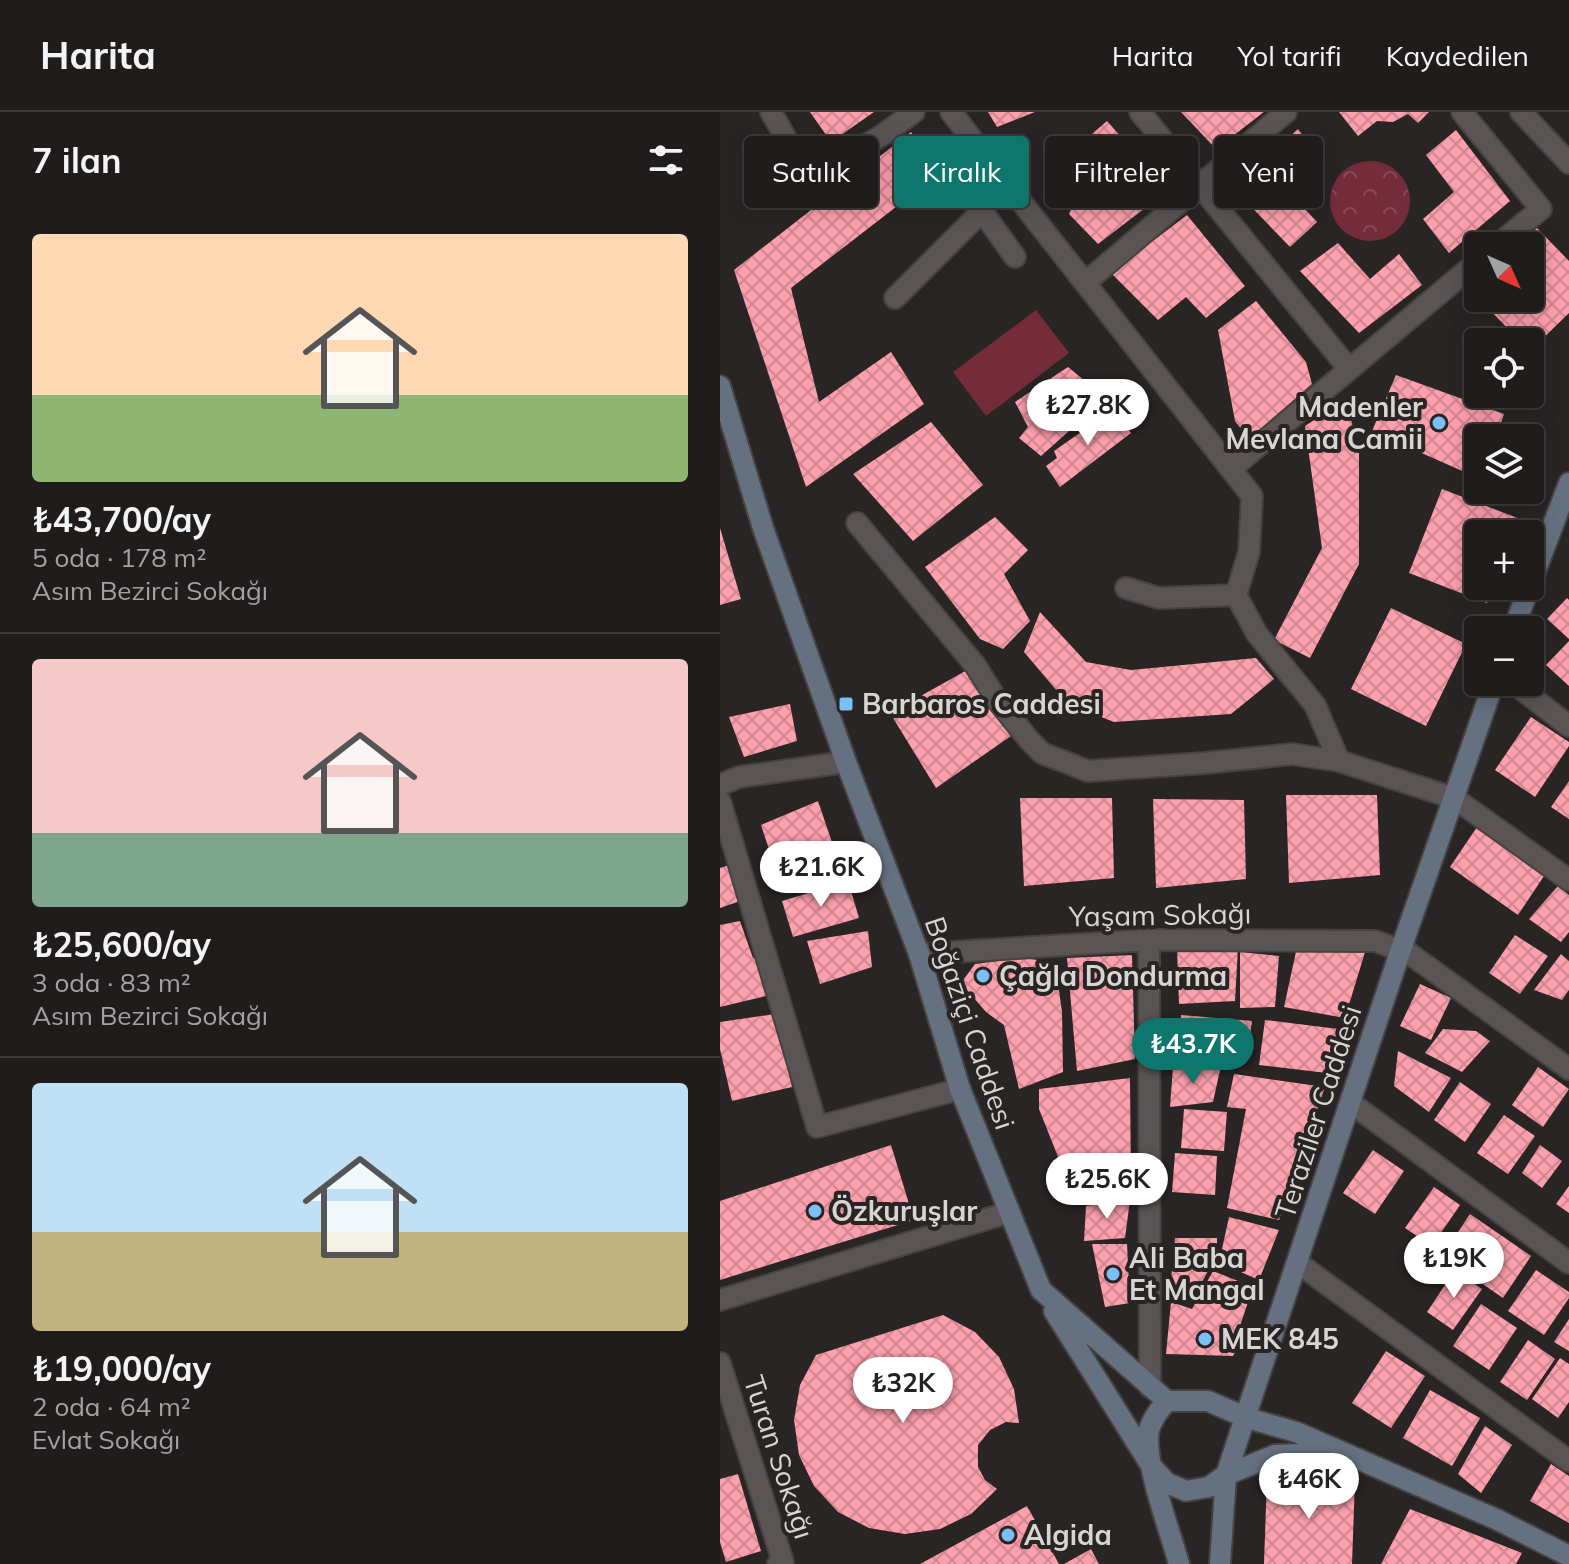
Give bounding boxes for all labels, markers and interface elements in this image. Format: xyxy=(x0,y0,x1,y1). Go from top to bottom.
text: Harita xyxy=(40,31,156,79)
text: Harita xyxy=(1112,38,1193,73)
text: Yol tarifi xyxy=(1237,38,1342,73)
text: Kaydedilen xyxy=(1386,38,1529,73)
chip: Satılık xyxy=(744,136,878,208)
chip: Kiralık xyxy=(894,136,1029,208)
chip: Filtreler xyxy=(1045,136,1198,208)
chip: Yeni xyxy=(1214,136,1323,208)
icon: filters xyxy=(644,138,688,182)
text: 7 ilan xyxy=(32,139,121,182)
north arrow xyxy=(1464,232,1544,312)
map controls xyxy=(1464,232,1544,696)
icon: home xyxy=(288,286,432,430)
button: locate xyxy=(1464,328,1544,408)
pin: ₺27.8K xyxy=(1023,379,1153,447)
text: ₺27.8K xyxy=(1045,388,1131,421)
place label: Madenler Mevlana Camii xyxy=(1226,389,1423,456)
marker: Madenler Mevlana Camii xyxy=(1430,414,1448,432)
button: layers xyxy=(1464,424,1544,504)
text: ₺43,700/ay xyxy=(32,498,211,541)
button: + xyxy=(1464,520,1544,600)
text: 5 oda · 178 m² xyxy=(32,541,206,574)
text: Asım Bezirci Sokağı xyxy=(32,574,268,607)
button: − xyxy=(1464,616,1544,696)
place label: Barbaros Caddesi xyxy=(862,686,1101,721)
marker: Barbaros Caddesi xyxy=(837,695,855,713)
icon: home xyxy=(288,711,432,855)
pin: ₺21.6K xyxy=(756,841,886,909)
text: ₺21.6K xyxy=(778,850,864,883)
street label: Yaşam Sokağı xyxy=(1068,895,1251,934)
street label: Boğaziçi Caddesi xyxy=(918,912,1023,1134)
text: ₺25,600/ay xyxy=(32,923,211,966)
place label: Çağla Dondurma xyxy=(999,958,1227,993)
text: 3 oda · 83 m² xyxy=(32,966,191,999)
marker: Çağla Dondurma xyxy=(974,967,992,985)
text: Asım Bezirci Sokağı xyxy=(32,999,268,1032)
street label: Teraziler Caddesi xyxy=(1267,1001,1369,1223)
pin: ₺43.7K xyxy=(1128,1018,1258,1086)
text: ₺43.7K xyxy=(1150,1027,1236,1060)
icon: home xyxy=(288,1135,432,1279)
pin: ₺25.6K xyxy=(1042,1153,1172,1221)
text: ₺25.6K xyxy=(1064,1162,1150,1195)
place label: Özkuruşlar xyxy=(831,1193,977,1228)
marker: Özkuruşlar xyxy=(806,1202,824,1220)
pin: ₺19K xyxy=(1407,1232,1501,1300)
place label: Ali Baba Et Mangal xyxy=(1129,1240,1265,1307)
text: ₺19K xyxy=(1422,1241,1486,1274)
marker: Ali Baba Et Mangal xyxy=(1104,1265,1122,1283)
place label: MEK 845 xyxy=(1221,1321,1339,1356)
marker: MEK 845 xyxy=(1196,1330,1214,1348)
text: ₺19,000/ay xyxy=(32,1347,211,1390)
pin: ₺32K xyxy=(856,1357,950,1425)
text: ₺32K xyxy=(871,1366,935,1399)
street label: Turan Sokağı xyxy=(737,1371,822,1543)
text: 2 oda · 64 m² xyxy=(32,1390,191,1423)
text: Evlat Sokağı xyxy=(32,1423,180,1456)
pin: ₺46K xyxy=(1262,1453,1356,1521)
text: ₺46K xyxy=(1277,1462,1341,1495)
place label: Algida xyxy=(1024,1517,1112,1552)
marker: Algida xyxy=(999,1526,1017,1544)

